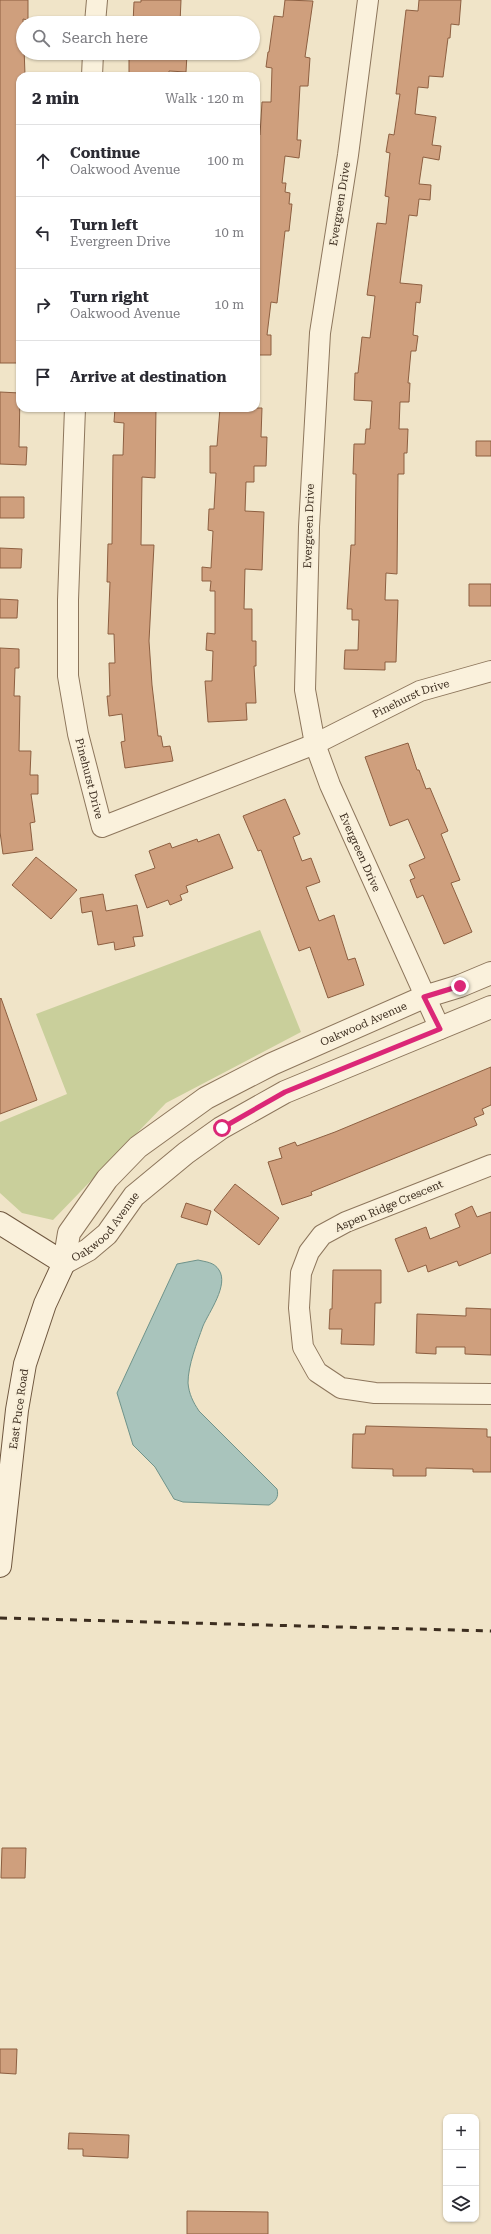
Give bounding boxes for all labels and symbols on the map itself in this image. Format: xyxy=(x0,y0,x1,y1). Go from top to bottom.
street label: Evergreen Drive xyxy=(327,161,353,247)
street label: Evergreen Drive xyxy=(301,483,317,569)
street label: Pinehurst Drive xyxy=(370,677,451,721)
street label: Pinehurst Drive xyxy=(73,737,106,820)
street label: Evergreen Drive xyxy=(337,811,384,894)
route end xyxy=(451,977,469,995)
street label: Oakwood Avenue xyxy=(318,999,409,1048)
route start xyxy=(213,1119,231,1137)
street label: Aspen Ridge Crescent xyxy=(333,1177,445,1235)
street label: Oakwood Avenue xyxy=(69,1188,141,1264)
street label: East Puce Road xyxy=(7,1368,31,1450)

